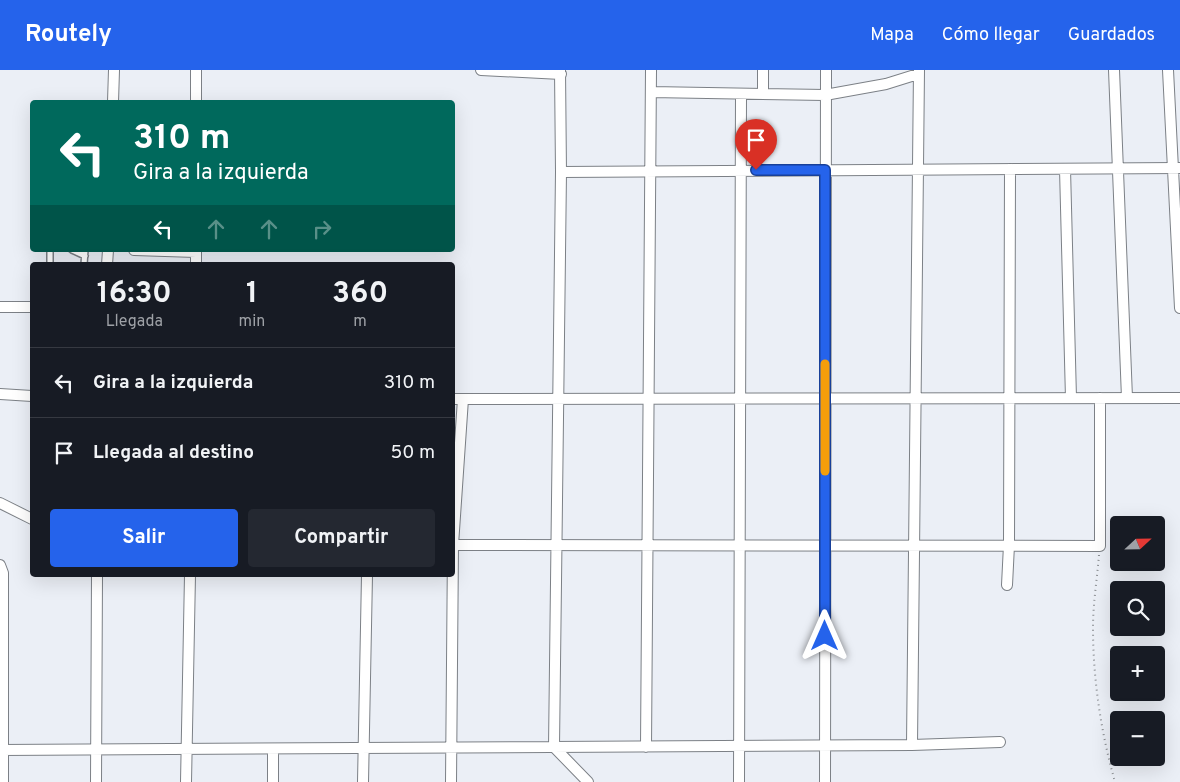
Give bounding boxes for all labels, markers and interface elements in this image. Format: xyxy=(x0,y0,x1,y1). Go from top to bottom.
text: Routely xyxy=(25,20,112,50)
text: Mapa xyxy=(870,24,914,47)
text: Cómo llegar xyxy=(942,24,1040,47)
text: Guardados xyxy=(1068,24,1155,47)
text: 310 m xyxy=(133,117,230,161)
pin xyxy=(735,119,777,170)
icon: left xyxy=(50,120,115,185)
icon: arrive xyxy=(742,126,770,154)
text: Gira a la izquierda xyxy=(133,160,309,187)
icon: left xyxy=(149,215,177,243)
icon: ahead xyxy=(202,215,230,243)
icon: ahead xyxy=(255,215,283,243)
icon: right xyxy=(308,215,336,243)
text: 16:30 xyxy=(97,276,172,313)
text: 1 xyxy=(246,276,258,313)
text: 360 xyxy=(332,276,388,313)
text: Llegada xyxy=(106,312,163,332)
text: min xyxy=(239,312,265,332)
text: m xyxy=(353,312,367,332)
icon: left xyxy=(50,369,78,397)
text: Gira a la izquierda xyxy=(93,371,253,395)
text: 310 m xyxy=(384,371,435,395)
icon: arrive xyxy=(50,439,78,467)
text: Llegada al destino xyxy=(93,441,254,465)
text: 50 m xyxy=(390,441,435,465)
button: Salir xyxy=(50,509,238,567)
button: Compartir xyxy=(248,509,435,567)
north arrow xyxy=(1110,516,1165,571)
map controls xyxy=(1110,516,1165,766)
button: search xyxy=(1110,581,1165,636)
position arrow xyxy=(798,609,850,661)
button: + xyxy=(1110,646,1165,701)
button: − xyxy=(1110,711,1165,766)

